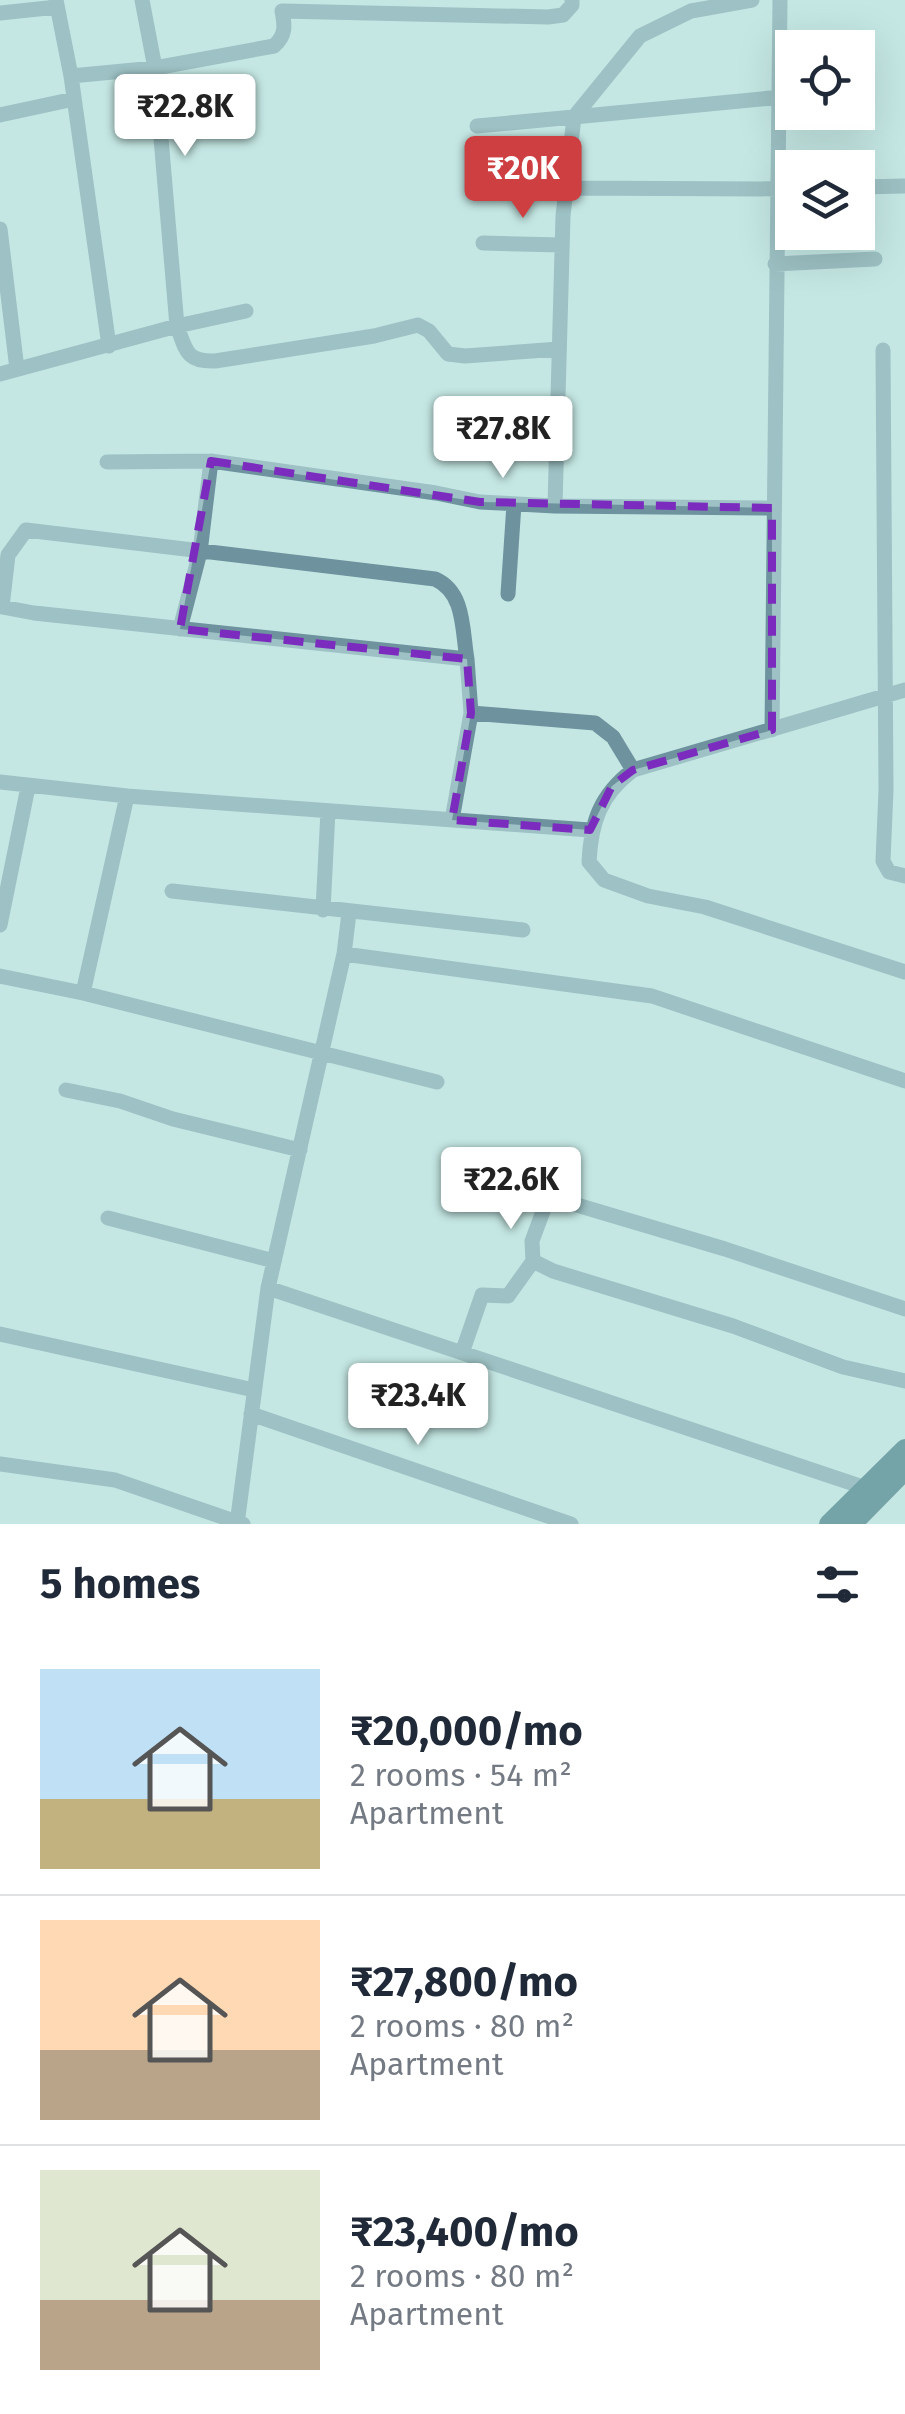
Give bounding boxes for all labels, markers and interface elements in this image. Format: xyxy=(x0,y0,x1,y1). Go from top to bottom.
map controls xyxy=(775,30,875,250)
button: locate xyxy=(775,30,875,130)
pin: ₹22.8K xyxy=(104,74,266,159)
text: ₹22.8K xyxy=(137,87,233,125)
pin: ₹20K xyxy=(464,136,582,221)
text: ₹20K xyxy=(487,149,559,187)
button: layers xyxy=(775,150,875,250)
pin: ₹27.8K xyxy=(422,396,584,481)
text: ₹27.8K xyxy=(455,409,551,447)
pin: ₹22.6K xyxy=(430,1147,592,1232)
text: ₹22.6K xyxy=(463,1160,559,1198)
pin: ₹23.4K xyxy=(337,1363,499,1448)
text: ₹23.4K xyxy=(370,1376,466,1414)
icon: filters xyxy=(810,1557,865,1612)
text: 5 homes xyxy=(40,1559,200,1609)
text: ₹20,000/mo xyxy=(350,1706,583,1756)
icon: home xyxy=(120,1709,240,1829)
text: 2 rooms · 54 m² xyxy=(350,1756,572,1794)
text: Apartment xyxy=(350,1794,504,1832)
text: ₹27,800/mo xyxy=(350,1957,578,2007)
icon: home xyxy=(120,1960,240,2080)
text: 2 rooms · 80 m² xyxy=(350,2007,574,2045)
text: Apartment xyxy=(350,2045,504,2083)
text: ₹23,400/mo xyxy=(350,2207,579,2257)
icon: home xyxy=(120,2210,240,2330)
text: 2 rooms · 80 m² xyxy=(350,2257,574,2295)
text: Apartment xyxy=(350,2295,504,2333)

